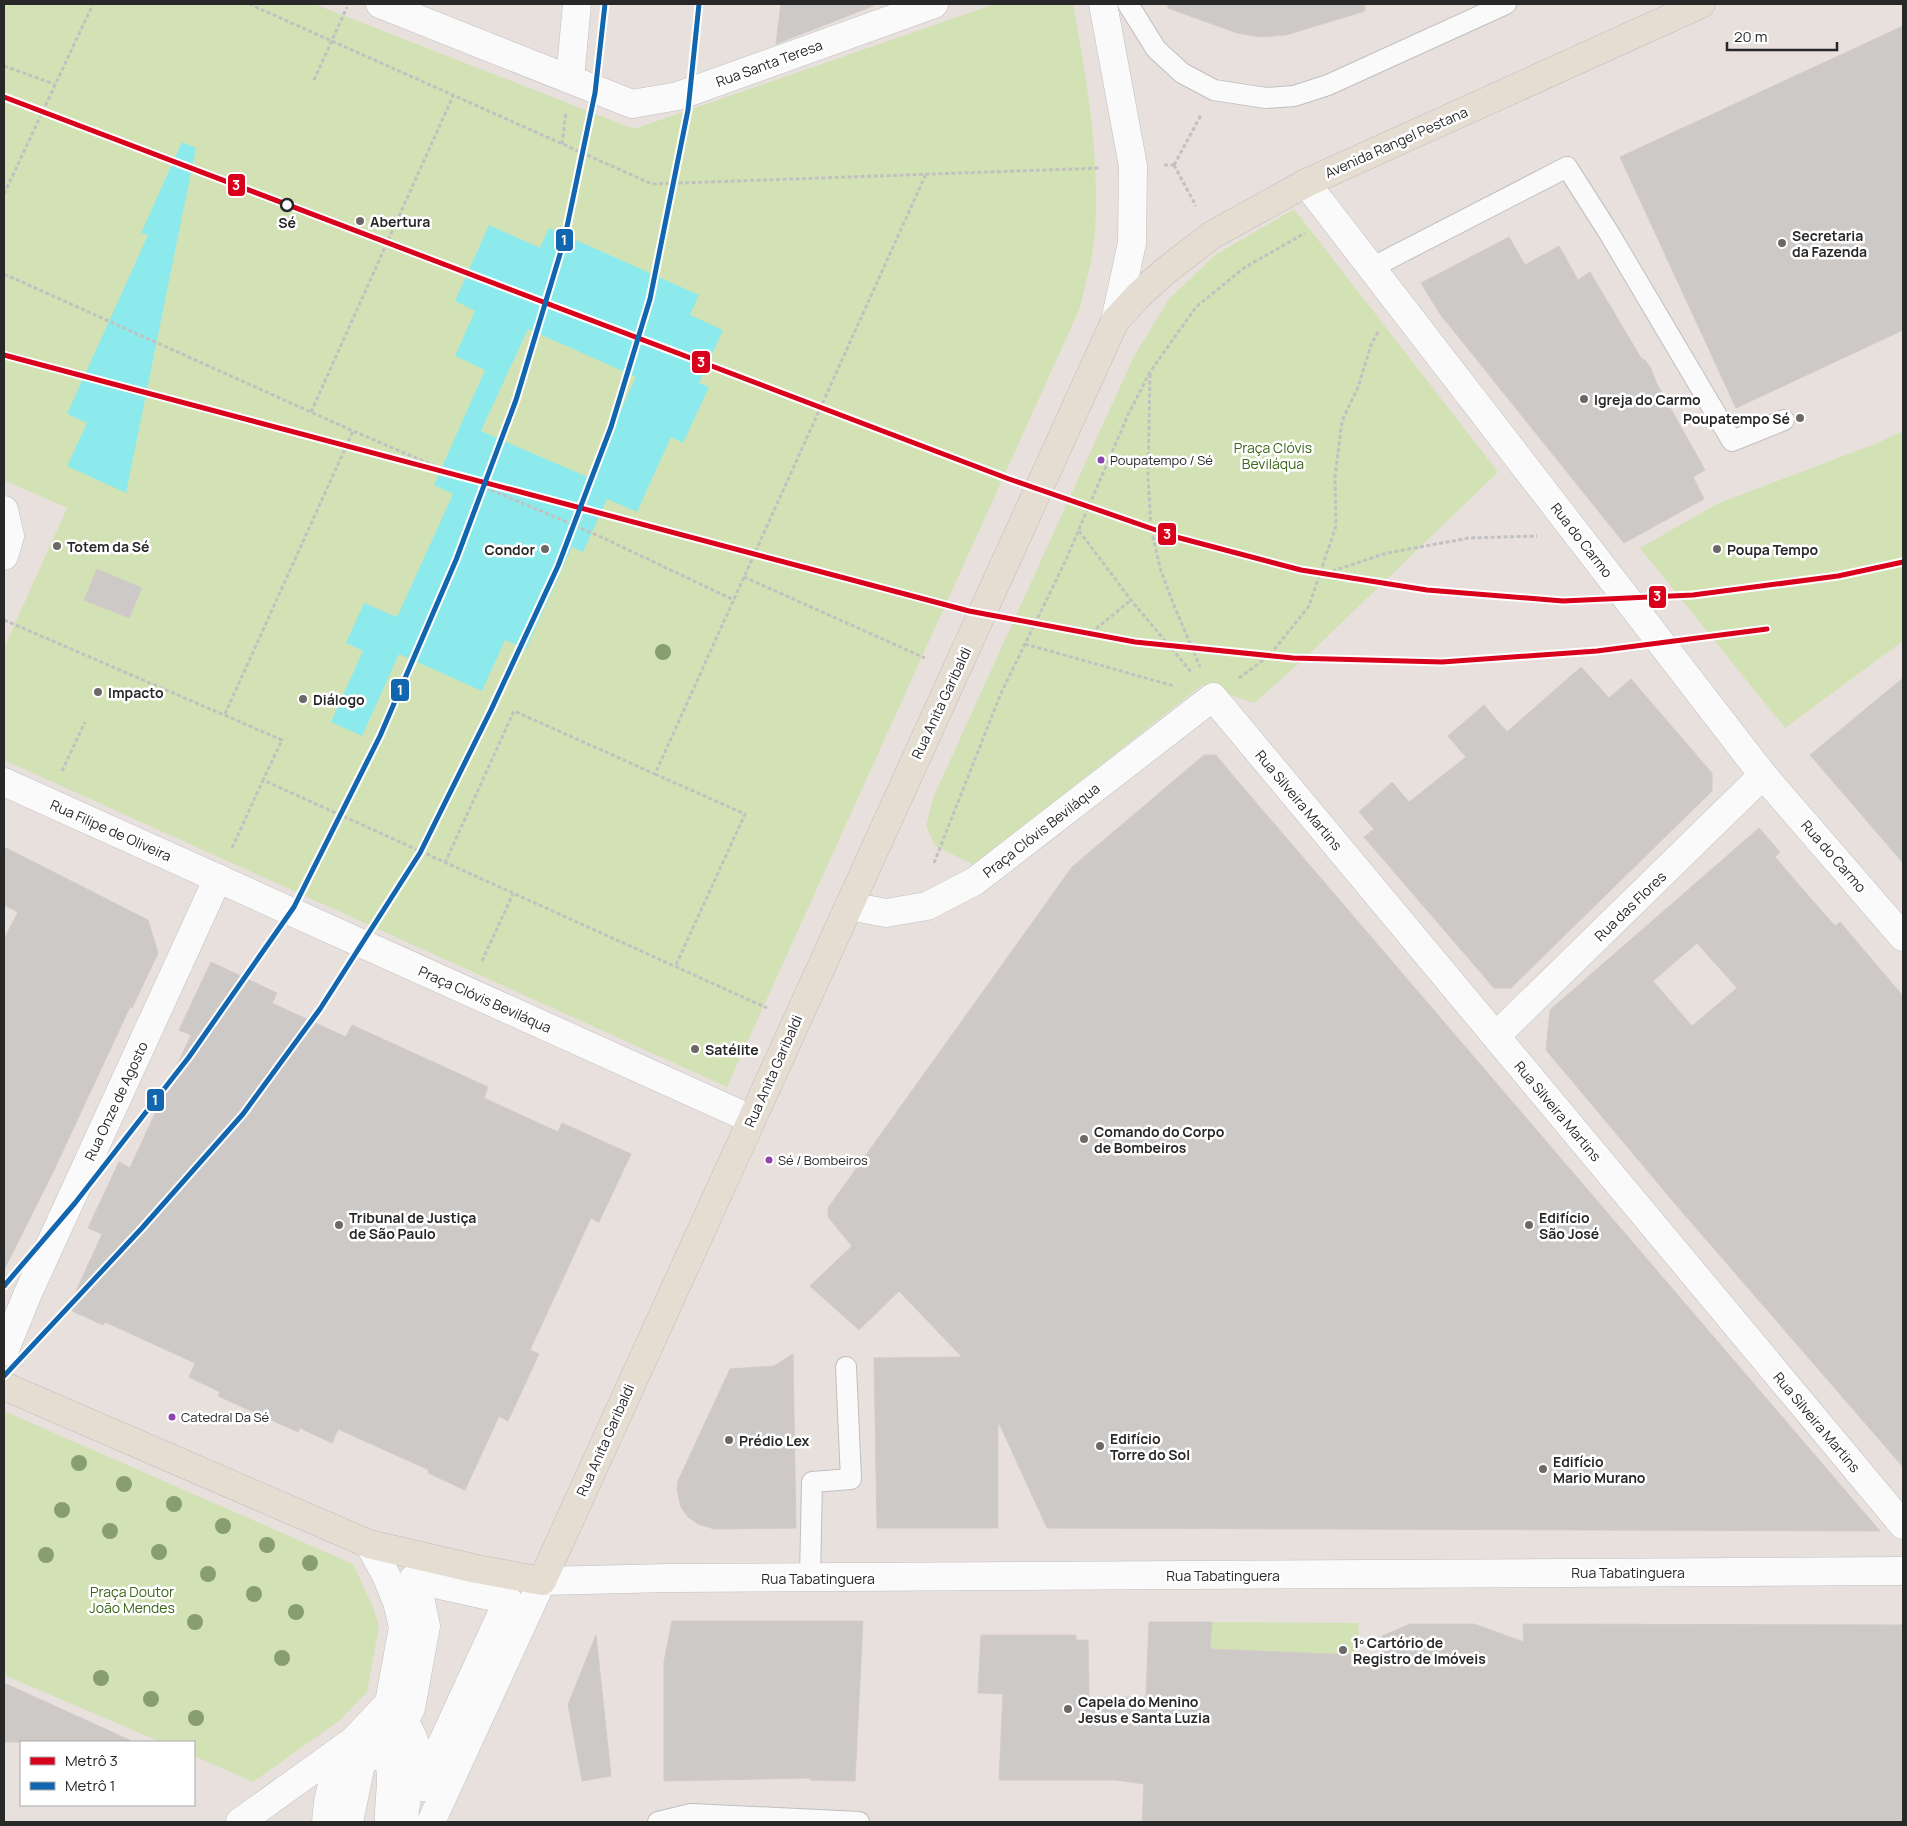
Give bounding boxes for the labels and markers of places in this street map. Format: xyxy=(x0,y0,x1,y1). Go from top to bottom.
marker: Sé xyxy=(280,198,294,212)
place label: Abertura xyxy=(370,212,430,231)
place label: Sé xyxy=(278,213,296,232)
marker: Abertura xyxy=(354,215,366,227)
place label: Secretaria da Fazenda xyxy=(1792,226,1867,261)
marker: Secretaria da Fazenda xyxy=(1776,237,1788,249)
place label: Igreja do Carmo xyxy=(1594,390,1701,409)
marker: Igreja do Carmo xyxy=(1578,393,1590,405)
place label: Poupatempo Sé xyxy=(1683,409,1790,428)
marker: Poupatempo Sé xyxy=(1794,412,1806,424)
place label: Poupatempo / Sé xyxy=(1110,451,1213,469)
marker: Poupatempo / Sé xyxy=(1096,455,1106,465)
place label: Totem da Sé xyxy=(67,537,149,556)
marker: Totem da Sé xyxy=(51,540,63,552)
place label: Condor xyxy=(484,540,535,559)
place label: Poupa Tempo xyxy=(1727,540,1819,559)
marker: Condor xyxy=(539,543,551,555)
marker: Poupa Tempo xyxy=(1711,543,1723,555)
place label: Impacto xyxy=(108,683,164,702)
marker: Impacto xyxy=(92,686,104,698)
place label: Diálogo xyxy=(313,690,365,709)
marker: Diálogo xyxy=(297,693,309,705)
place label: Satélite xyxy=(705,1040,759,1059)
marker: Satélite xyxy=(689,1043,701,1055)
place label: Comando do Corpo de Bombeiros xyxy=(1094,1122,1225,1157)
marker: Comando do Corpo de Bombeiros xyxy=(1078,1133,1090,1145)
place label: Sé / Bombeiros xyxy=(778,1151,868,1169)
marker: Sé / Bombeiros xyxy=(764,1155,774,1165)
place label: Tribunal de Justiça de São Paulo xyxy=(349,1208,476,1243)
place label: Edifício São José xyxy=(1539,1208,1599,1243)
marker: Tribunal de Justiça de São Paulo xyxy=(333,1219,345,1231)
marker: Edifício São José xyxy=(1523,1219,1535,1231)
place label: Catedral Da Sé xyxy=(181,1408,270,1426)
marker: Catedral Da Sé xyxy=(167,1412,177,1422)
place label: Edifício Torre do Sol xyxy=(1110,1429,1190,1464)
place label: Prédio Lex xyxy=(739,1431,810,1450)
marker: Prédio Lex xyxy=(723,1434,735,1446)
marker: Edifício Torre do Sol xyxy=(1094,1440,1106,1452)
place label: Edifício Mario Murano xyxy=(1553,1452,1646,1487)
marker: Edifício Mario Murano xyxy=(1537,1463,1549,1475)
place label: 1º Cartório de Registro de Imóveis xyxy=(1353,1633,1486,1668)
marker: 1º Cartório de Registro de Imóveis xyxy=(1337,1644,1349,1656)
place label: Capela do Menino Jesus e Santa Luzia xyxy=(1078,1692,1210,1727)
marker: Capela do Menino Jesus e Santa Luzia xyxy=(1062,1703,1074,1715)

